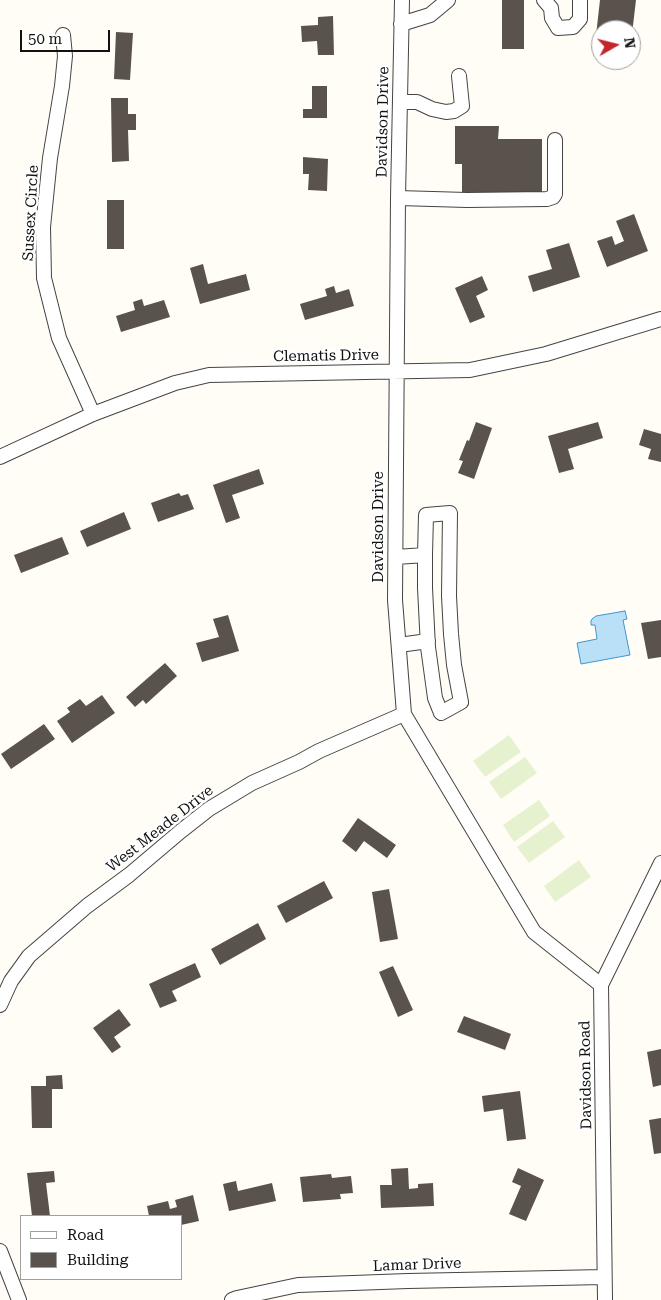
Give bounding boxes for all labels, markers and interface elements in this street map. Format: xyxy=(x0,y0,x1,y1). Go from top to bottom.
scale bar xyxy=(22,20,112,52)
north arrow xyxy=(591,20,641,70)
text: 50 m xyxy=(28,30,62,48)
text: N xyxy=(621,37,639,50)
street label: Davidson Drive xyxy=(373,66,393,178)
street label: Sussex Circle xyxy=(19,164,43,262)
street label: Clematis Drive xyxy=(273,346,379,366)
street label: Davidson Drive xyxy=(370,471,388,583)
street label: West Meade Drive xyxy=(103,782,217,876)
street label: Davidson Road xyxy=(576,1020,596,1130)
legend xyxy=(20,1215,182,1280)
text: Road xyxy=(67,1226,104,1244)
text: Building xyxy=(67,1251,128,1269)
street label: Lamar Drive xyxy=(372,1254,462,1276)

